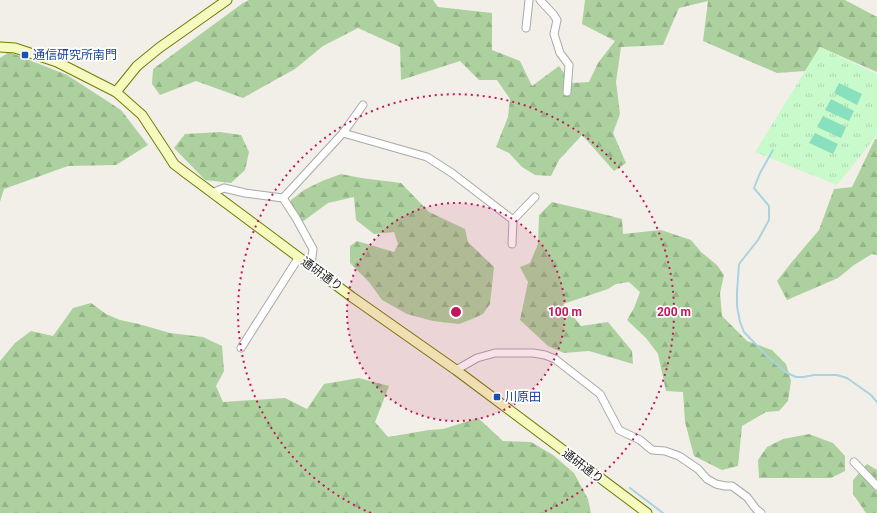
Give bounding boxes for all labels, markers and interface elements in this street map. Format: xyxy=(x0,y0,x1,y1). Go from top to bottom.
place label: 通信研究所南門 xyxy=(33,48,117,62)
marker: 通信研究所南門 xyxy=(20,50,30,60)
street label: 通研通り xyxy=(298,254,346,294)
centre of rings xyxy=(449,305,463,319)
text: 100 m xyxy=(548,305,582,319)
text: 200 m xyxy=(657,305,691,319)
place label: 川原田 xyxy=(505,390,541,404)
marker: 川原田 xyxy=(492,392,502,402)
street label: 通研通り xyxy=(560,446,606,486)

